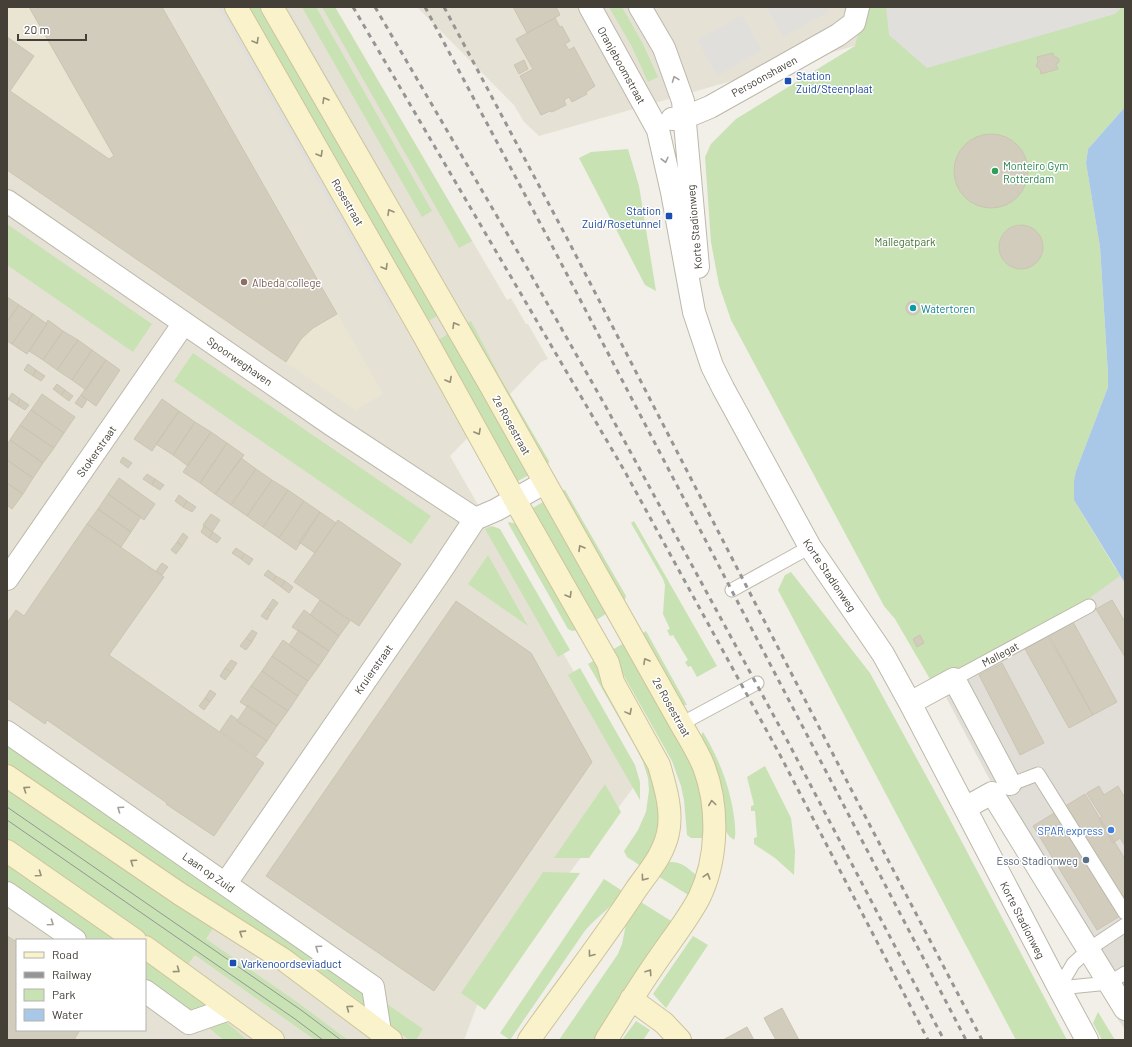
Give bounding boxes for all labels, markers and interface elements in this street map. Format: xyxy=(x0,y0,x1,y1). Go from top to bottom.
scale bar xyxy=(18,16,86,42)
text: 20 m xyxy=(24,22,50,36)
street label: Oranjeboomstraat xyxy=(595,24,649,106)
one-way arrow xyxy=(251,37,258,44)
street label: Persoonshaven xyxy=(729,53,799,99)
place label: Station Zuid/Steenplaat xyxy=(796,69,873,95)
one-way arrow xyxy=(672,76,680,83)
marker: Station Zuid/Steenplaat xyxy=(783,76,793,86)
one-way arrow xyxy=(323,97,330,104)
one-way arrow xyxy=(316,150,323,157)
one-way arrow xyxy=(660,157,668,163)
place label: Monteiro Gym Rotterdam xyxy=(1003,159,1068,185)
marker: Monteiro Gym Rotterdam xyxy=(990,166,1000,176)
street label: Rosestraat xyxy=(329,176,367,228)
street label: Korte Stadionweg xyxy=(684,184,704,270)
place label: Station Zuid/Rosetunnel xyxy=(582,204,661,230)
one-way arrow xyxy=(388,209,395,217)
marker: Station Zuid/Rosetunnel xyxy=(664,211,674,221)
park label: Mallegatpark xyxy=(874,235,936,248)
one-way arrow xyxy=(380,262,387,270)
place label: Albeda college xyxy=(252,276,321,289)
marker: Albeda college xyxy=(239,277,249,287)
place label: Watertoren xyxy=(921,302,975,315)
marker: Watertoren xyxy=(908,303,918,313)
one-way arrow xyxy=(453,322,460,329)
street label: Spoorweghaven xyxy=(205,334,275,388)
one-way arrow xyxy=(444,376,451,383)
street label: 2e Rosestraat xyxy=(490,393,534,457)
street label: Stokerstraat xyxy=(74,423,118,479)
one-way arrow xyxy=(473,428,480,436)
street label: Korte Stadionweg xyxy=(801,536,859,614)
one-way arrow xyxy=(579,545,586,552)
one-way arrow xyxy=(564,590,571,598)
street label: Mallegat xyxy=(979,639,1021,669)
street label: Kruierstraat xyxy=(351,642,395,696)
one-way arrow xyxy=(643,658,650,665)
street label: 2e Rosestraat xyxy=(650,675,694,739)
one-way arrow xyxy=(625,707,632,715)
one-way arrow xyxy=(23,786,30,794)
one-way arrow xyxy=(708,800,717,806)
one-way arrow xyxy=(117,807,124,814)
place label: SPAR express xyxy=(1038,824,1103,837)
marker: SPAR express xyxy=(1106,825,1116,835)
street label: Laan op Zuid xyxy=(180,849,238,895)
place label: Esso Stadionweg xyxy=(997,854,1078,867)
marker: Esso Stadionweg xyxy=(1081,855,1091,865)
one-way arrow xyxy=(131,860,138,867)
one-way arrow xyxy=(35,869,42,877)
one-way arrow xyxy=(702,873,711,880)
one-way arrow xyxy=(641,874,649,881)
street label: Korte Stadionweg xyxy=(998,879,1048,961)
one-way arrow xyxy=(46,919,53,926)
one-way arrow xyxy=(239,930,246,938)
legend xyxy=(16,939,146,1031)
one-way arrow xyxy=(315,945,322,953)
text: Road xyxy=(52,947,79,961)
one-way arrow xyxy=(589,950,596,957)
place label: Varkenoordseviaduct xyxy=(241,957,342,970)
marker: Varkenoordseviaduct xyxy=(228,958,238,968)
one-way arrow xyxy=(172,965,179,972)
text: Railway xyxy=(52,967,92,981)
one-way arrow xyxy=(645,969,652,976)
text: Park xyxy=(52,987,76,1001)
one-way arrow xyxy=(346,1006,353,1013)
text: Water xyxy=(52,1007,84,1021)

